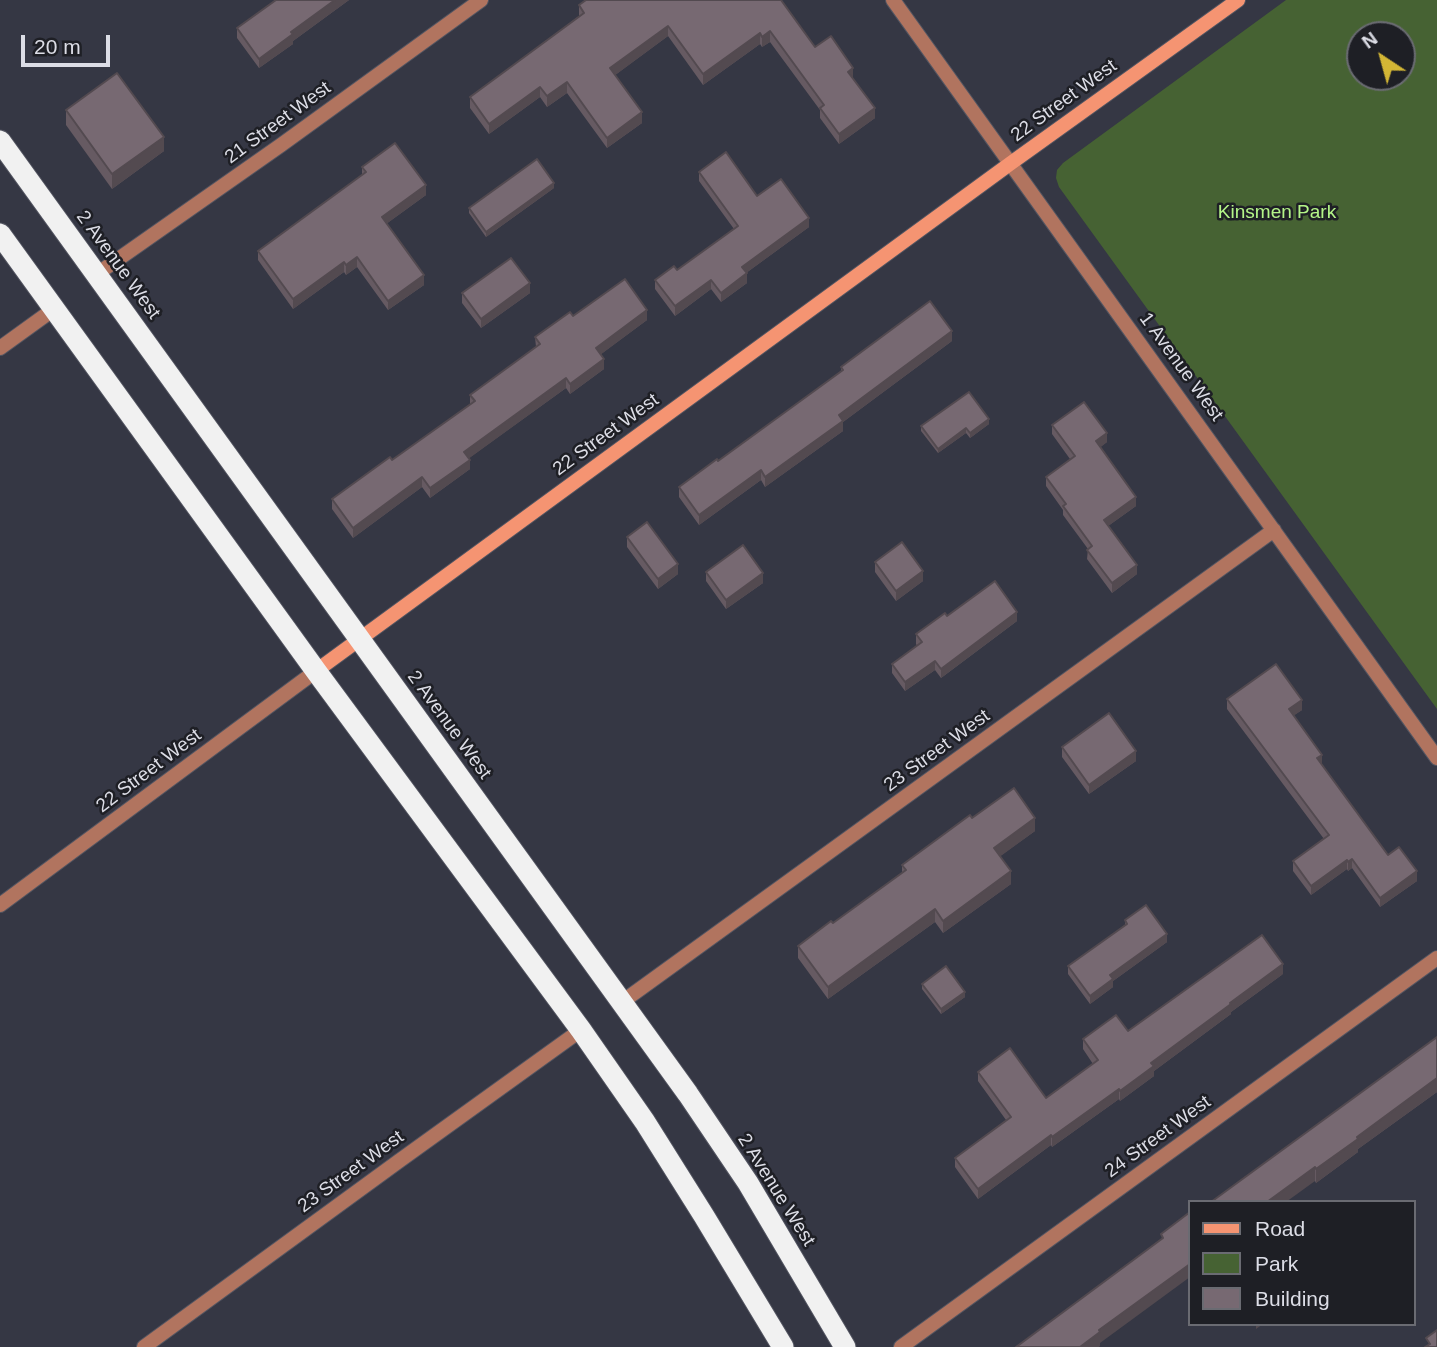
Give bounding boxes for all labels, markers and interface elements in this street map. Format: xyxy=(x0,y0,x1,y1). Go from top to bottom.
scale bar xyxy=(24,21,114,65)
north arrow xyxy=(1346,21,1416,91)
text: N xyxy=(1358,28,1381,53)
text: 20 m xyxy=(34,35,81,58)
street label: 22 Street West xyxy=(1007,55,1121,147)
street label: 21 Street West xyxy=(221,77,335,169)
park label: Kinsmen Park xyxy=(1218,202,1336,224)
street label: 2 Avenue West xyxy=(71,206,165,324)
street label: 1 Avenue West xyxy=(1134,308,1228,426)
street label: 22 Street West xyxy=(549,389,663,481)
street label: 2 Avenue West xyxy=(402,666,496,784)
street label: 23 Street West xyxy=(880,705,994,797)
street label: 22 Street West xyxy=(92,724,206,818)
street label: 24 Street West xyxy=(1101,1091,1215,1183)
street label: 23 Street West xyxy=(294,1126,408,1218)
street label: 2 Avenue West xyxy=(732,1130,820,1250)
legend xyxy=(1188,1200,1416,1326)
text: Road xyxy=(1255,1217,1305,1240)
text: Park xyxy=(1255,1252,1298,1275)
text: Building xyxy=(1255,1287,1330,1310)

